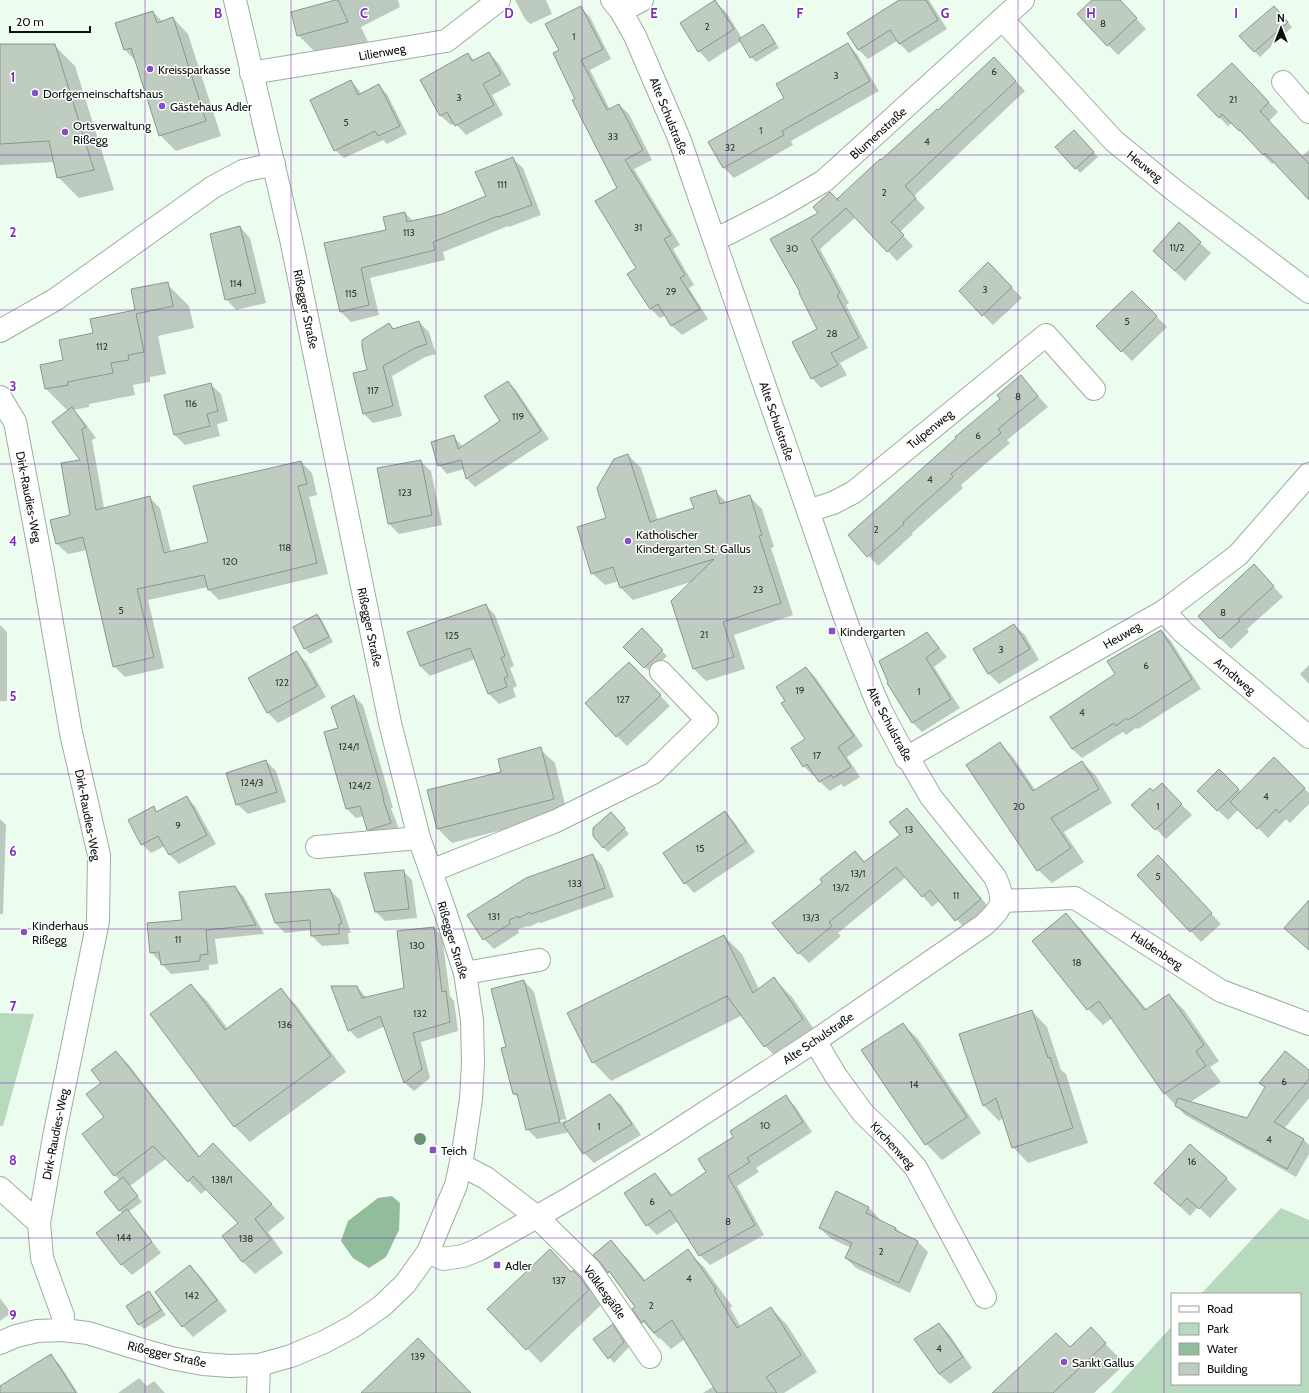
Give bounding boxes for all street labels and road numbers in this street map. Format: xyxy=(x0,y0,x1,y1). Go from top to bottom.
street label: Lilienweg xyxy=(357,40,408,64)
street label: Alte Schulstraße xyxy=(647,75,691,157)
street label: Blumenstraße xyxy=(847,104,909,162)
street label: Heuweg xyxy=(1124,147,1167,186)
street label: Rißegger Straße xyxy=(290,268,322,350)
street label: Alte Schulstraße xyxy=(756,380,798,462)
street label: Tulpenweg xyxy=(904,405,957,452)
street label: Dirk-Raudies-Weg xyxy=(13,450,45,545)
street label: Rißegger Straße xyxy=(354,586,386,668)
street label: Heuweg xyxy=(1100,618,1145,652)
street label: Arndtweg xyxy=(1211,654,1260,698)
street label: Alte Schulstraße xyxy=(864,684,916,764)
street label: Dirk-Raudies-Weg xyxy=(72,768,104,863)
street label: Rißegger Straße xyxy=(434,899,472,981)
street label: Haldenberg xyxy=(1128,928,1187,973)
street label: Alte Schulstraße xyxy=(780,1009,856,1067)
street label: Dirk-Raudies-Weg xyxy=(39,1086,71,1181)
street label: Kirchenweg xyxy=(867,1118,919,1172)
street label: Völklesgäßle xyxy=(580,1262,630,1322)
street label: Rißegger Straße xyxy=(126,1338,208,1370)

